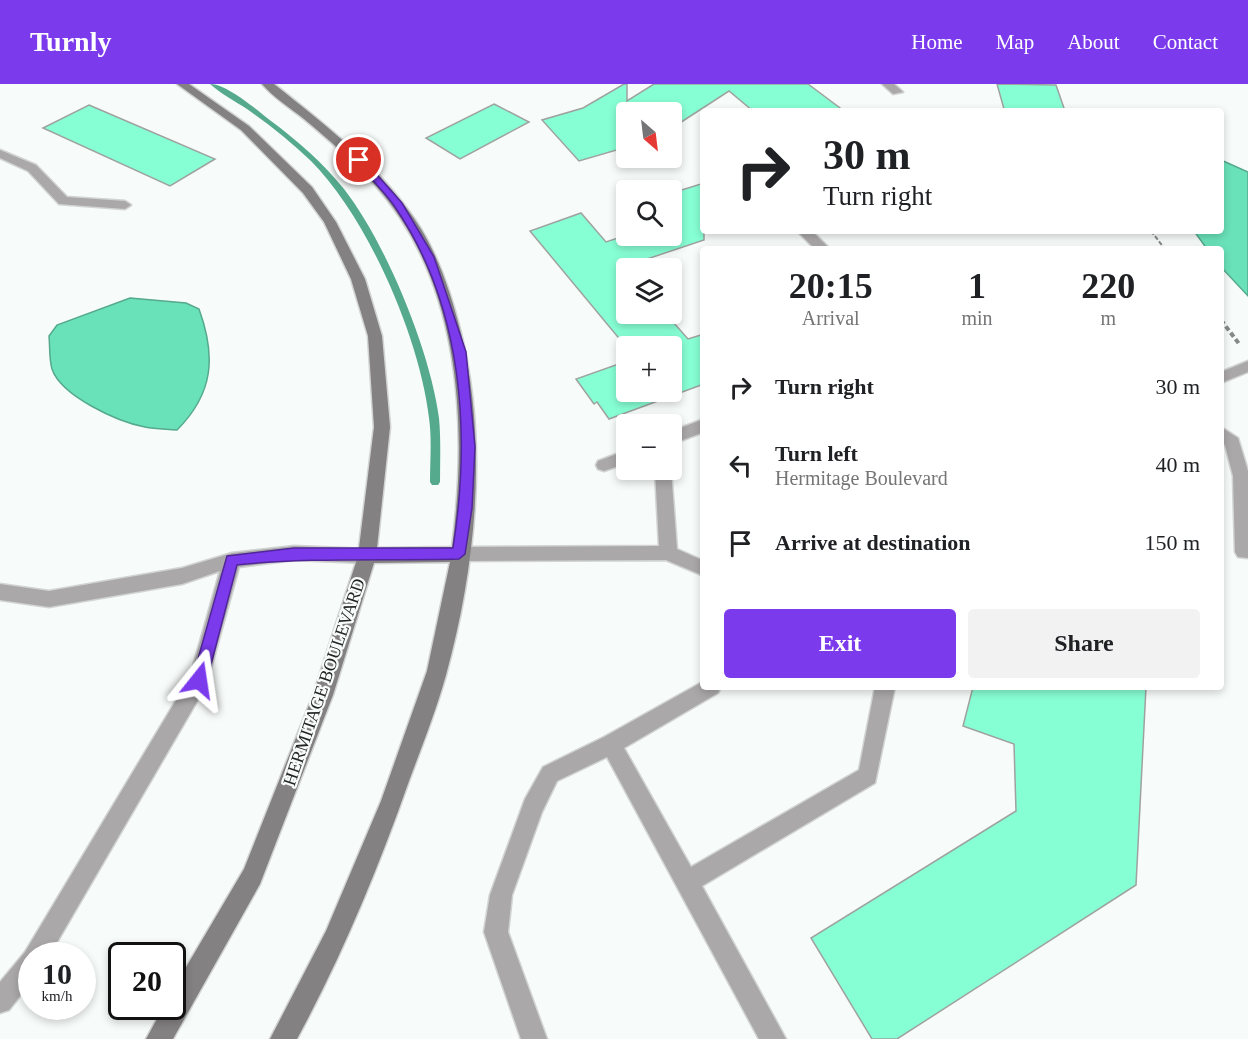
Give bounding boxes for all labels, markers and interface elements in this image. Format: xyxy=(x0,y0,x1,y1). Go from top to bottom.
text: Turnly xyxy=(30,26,111,57)
text: Home xyxy=(911,30,963,54)
text: Map xyxy=(996,30,1034,54)
text: About xyxy=(1067,30,1120,54)
text: Contact xyxy=(1153,30,1218,54)
north arrow xyxy=(616,102,682,168)
map controls xyxy=(616,102,682,480)
icon: right xyxy=(724,132,802,210)
text: 30 m xyxy=(823,132,911,178)
pin xyxy=(333,134,384,185)
icon: arrive xyxy=(342,143,375,176)
button: search xyxy=(616,180,682,246)
text: Turn right xyxy=(823,181,932,211)
button: layers xyxy=(616,258,682,324)
text: 20:15 xyxy=(789,266,873,306)
text: 1 xyxy=(968,266,986,306)
text: 220 xyxy=(1081,266,1135,306)
text: Arrival xyxy=(802,307,860,329)
text: min xyxy=(961,307,993,329)
text: m xyxy=(1101,307,1116,329)
button: + xyxy=(616,336,682,402)
icon: right xyxy=(724,371,757,404)
text: Turn right xyxy=(775,374,874,399)
text: 30 m xyxy=(1155,374,1200,399)
button: − xyxy=(616,414,682,480)
text: Turn left xyxy=(775,441,858,466)
icon: left xyxy=(724,449,757,482)
text: 40 m xyxy=(1155,452,1200,477)
text: Hermitage Boulevard xyxy=(775,467,948,489)
icon: arrive xyxy=(724,527,757,560)
text: Arrive at destination xyxy=(775,530,971,555)
text: 150 m xyxy=(1144,530,1200,555)
street label: HERMITAGE BOULEVARD xyxy=(279,576,369,788)
button: Exit xyxy=(724,609,956,678)
button: Share xyxy=(968,609,1200,678)
position arrow xyxy=(167,648,231,712)
speed limit sign: 20 xyxy=(108,942,186,1020)
text: 10 xyxy=(42,957,72,990)
text: km/h xyxy=(42,988,72,1004)

